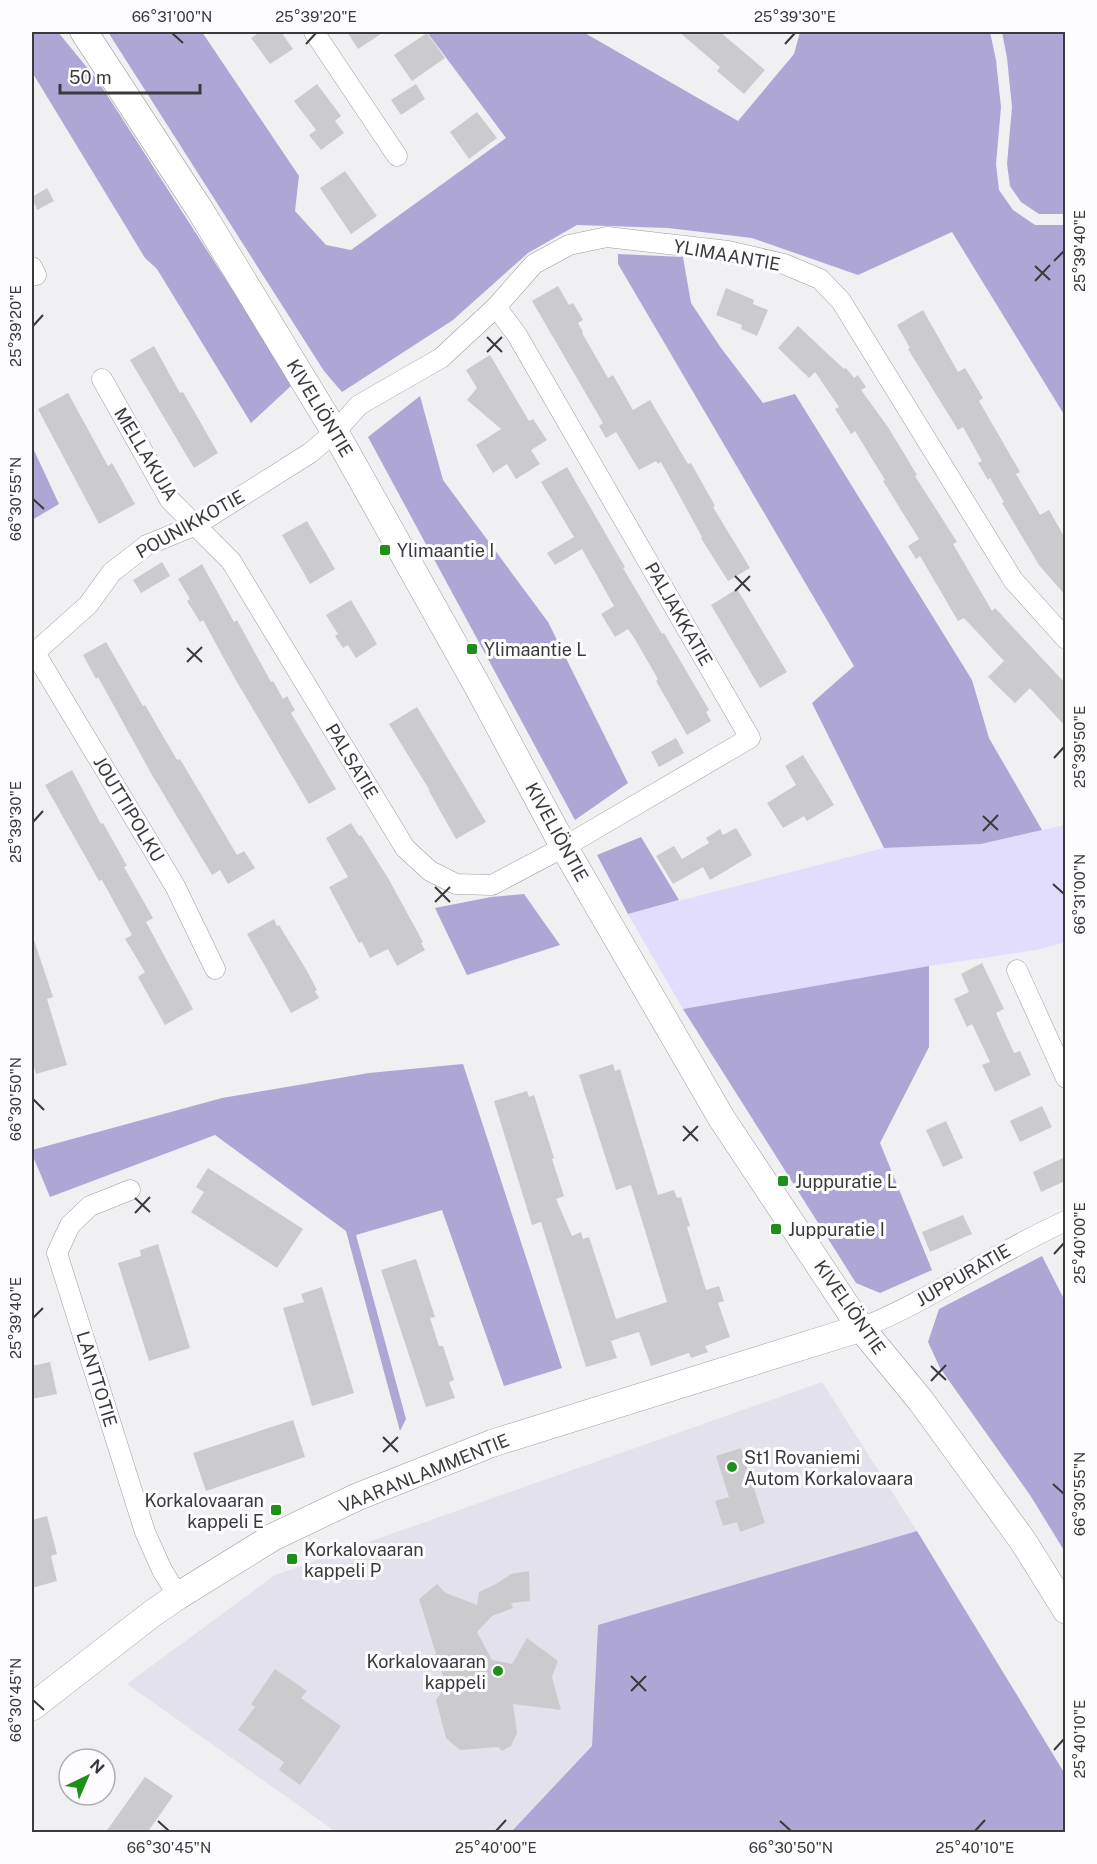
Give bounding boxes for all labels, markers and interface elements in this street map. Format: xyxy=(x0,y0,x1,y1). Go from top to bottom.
text: 66°31'00"N xyxy=(132,8,212,25)
text: 25°39'20"E xyxy=(275,8,357,25)
text: 25°39'30"E xyxy=(754,8,836,25)
scale bar xyxy=(60,57,200,95)
text: 50 m xyxy=(69,67,112,88)
text: 25°39'40"E xyxy=(1071,210,1088,292)
street label: YLIMAANTIE xyxy=(672,235,782,275)
text: 25°39'20"E xyxy=(7,285,24,367)
street label: KIVELIÖNTIE xyxy=(283,355,358,461)
street label: MELLAKUJA xyxy=(110,404,182,504)
text: 66°30'55"N xyxy=(7,457,24,541)
street label: POUNIKKOTIE xyxy=(132,486,248,562)
place label: Ylimaantie I xyxy=(397,540,494,561)
marker: Ylimaantie I xyxy=(378,543,392,557)
street label: PALJAKKATIE xyxy=(641,558,717,670)
place label: Ylimaantie L xyxy=(484,639,587,660)
marker: Ylimaantie L xyxy=(465,642,479,656)
text: 25°39'50"E xyxy=(1071,706,1088,788)
street label: PALSATIE xyxy=(321,720,383,802)
street label: JOUTTIPOLKU xyxy=(89,753,169,865)
street label: KIVELIÖNTIE xyxy=(521,778,594,885)
text: 25°39'30"E xyxy=(7,781,24,863)
text: 66°31'00"N xyxy=(1071,854,1088,934)
text: 66°30'50"N xyxy=(7,1057,24,1141)
place label: Juppuratie L xyxy=(795,1171,897,1192)
marker: Juppuratie L xyxy=(776,1174,790,1188)
text: 25°40'00"E xyxy=(1071,1202,1088,1284)
place label: Juppuratie I xyxy=(788,1219,885,1240)
marker: Juppuratie I xyxy=(769,1222,783,1236)
street label: JUPPURATIE xyxy=(912,1240,1014,1310)
street label: KIVELIÖNTIE xyxy=(810,1255,891,1358)
text: 25°39'40"E xyxy=(7,1277,24,1359)
street label: LANTTOTIE xyxy=(72,1329,122,1429)
street label: VAARANLAMMENTIE xyxy=(336,1429,512,1517)
place label: St1 Rovaniemi Autom Korkalovaara xyxy=(744,1447,913,1489)
text: 66°30'55"N xyxy=(1071,1452,1088,1536)
marker: St1 Rovaniemi Autom Korkalovaara xyxy=(725,1460,739,1474)
place label: Korkalovaaran kappeli E xyxy=(144,1490,264,1532)
marker: Korkalovaaran kappeli E xyxy=(269,1503,283,1517)
place label: Korkalovaaran kappeli P xyxy=(304,1539,424,1581)
marker: Korkalovaaran kappeli P xyxy=(285,1552,299,1566)
place label: Korkalovaaran kappeli xyxy=(366,1651,486,1693)
text: 66°30'45"N xyxy=(7,1658,24,1742)
marker: Korkalovaaran kappeli xyxy=(491,1664,505,1678)
text: 25°40'10"E xyxy=(1071,1700,1088,1778)
north arrow xyxy=(57,1747,117,1807)
text: N xyxy=(86,1755,108,1778)
text: 66°30'45"N xyxy=(127,1839,211,1856)
text: 25°40'00"E xyxy=(455,1839,537,1856)
text: 66°30'50"N xyxy=(749,1839,833,1856)
text: 25°40'10"E xyxy=(936,1839,1014,1856)

